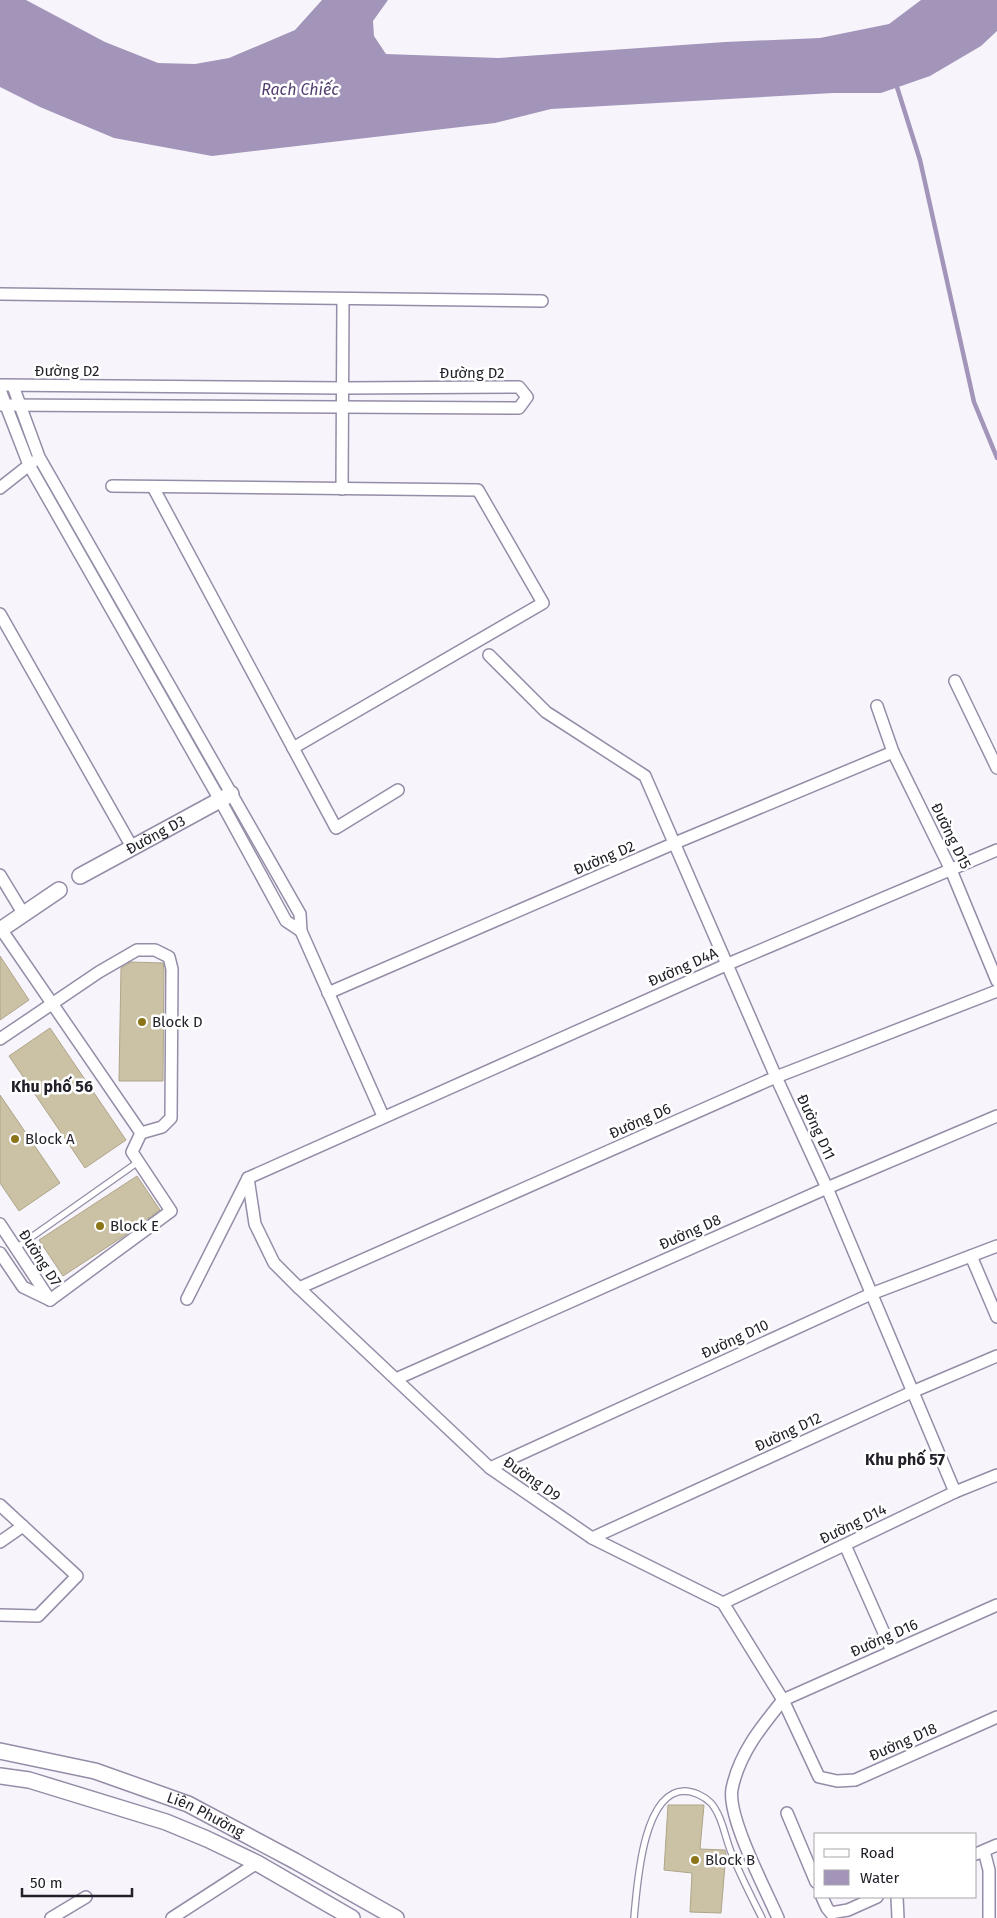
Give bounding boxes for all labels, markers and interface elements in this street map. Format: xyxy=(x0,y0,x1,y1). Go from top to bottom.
water label: Rạch Chiếc xyxy=(261,79,339,99)
street label: Đường D2 xyxy=(35,362,99,380)
street label: Đường D2 xyxy=(440,364,504,382)
street label: Đường D15 xyxy=(927,800,975,872)
street label: Đường D3 xyxy=(123,812,188,858)
street label: Đường D2 xyxy=(571,837,637,879)
street label: Đường D4A xyxy=(645,944,721,990)
place label: Block D xyxy=(152,1013,203,1031)
marker: Block D xyxy=(136,1016,148,1028)
district label: Khu phố 56 xyxy=(11,1076,93,1096)
street label: Đường D11 xyxy=(793,1091,839,1163)
street label: Đường D6 xyxy=(606,1099,674,1143)
place label: Block A xyxy=(25,1130,75,1148)
marker: Block A xyxy=(9,1133,21,1145)
street label: Đường D8 xyxy=(656,1210,724,1254)
place label: Block E xyxy=(110,1217,159,1235)
marker: Block E xyxy=(94,1220,106,1232)
street label: Đường D7 xyxy=(15,1226,65,1290)
street label: Đường D10 xyxy=(698,1316,772,1362)
street label: Đường D12 xyxy=(752,1409,824,1455)
district label: Khu phố 57 xyxy=(865,1449,945,1469)
street label: Đường D9 xyxy=(500,1453,564,1505)
street label: Đường D14 xyxy=(817,1500,889,1548)
street label: Đường D16 xyxy=(847,1615,921,1661)
street label: Đường D18 xyxy=(866,1719,940,1765)
street label: Liên Phường xyxy=(164,1788,247,1841)
legend xyxy=(814,1833,977,1898)
text: Road xyxy=(860,1844,895,1862)
place label: Block B xyxy=(705,1851,755,1869)
marker: Block B xyxy=(689,1854,701,1866)
scale bar xyxy=(22,1866,132,1898)
text: Water xyxy=(860,1869,899,1887)
text: 50 m xyxy=(30,1874,63,1892)

